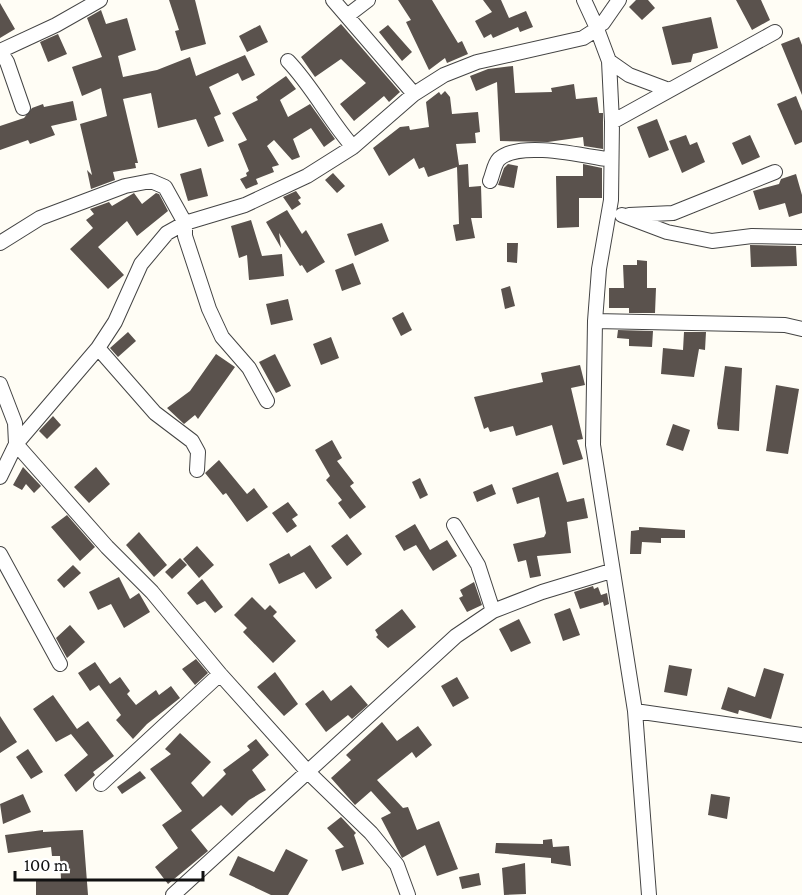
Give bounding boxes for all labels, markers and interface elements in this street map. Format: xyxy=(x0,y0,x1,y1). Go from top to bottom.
scale bar xyxy=(15,844,202,882)
text: 100 m xyxy=(24,855,69,875)

